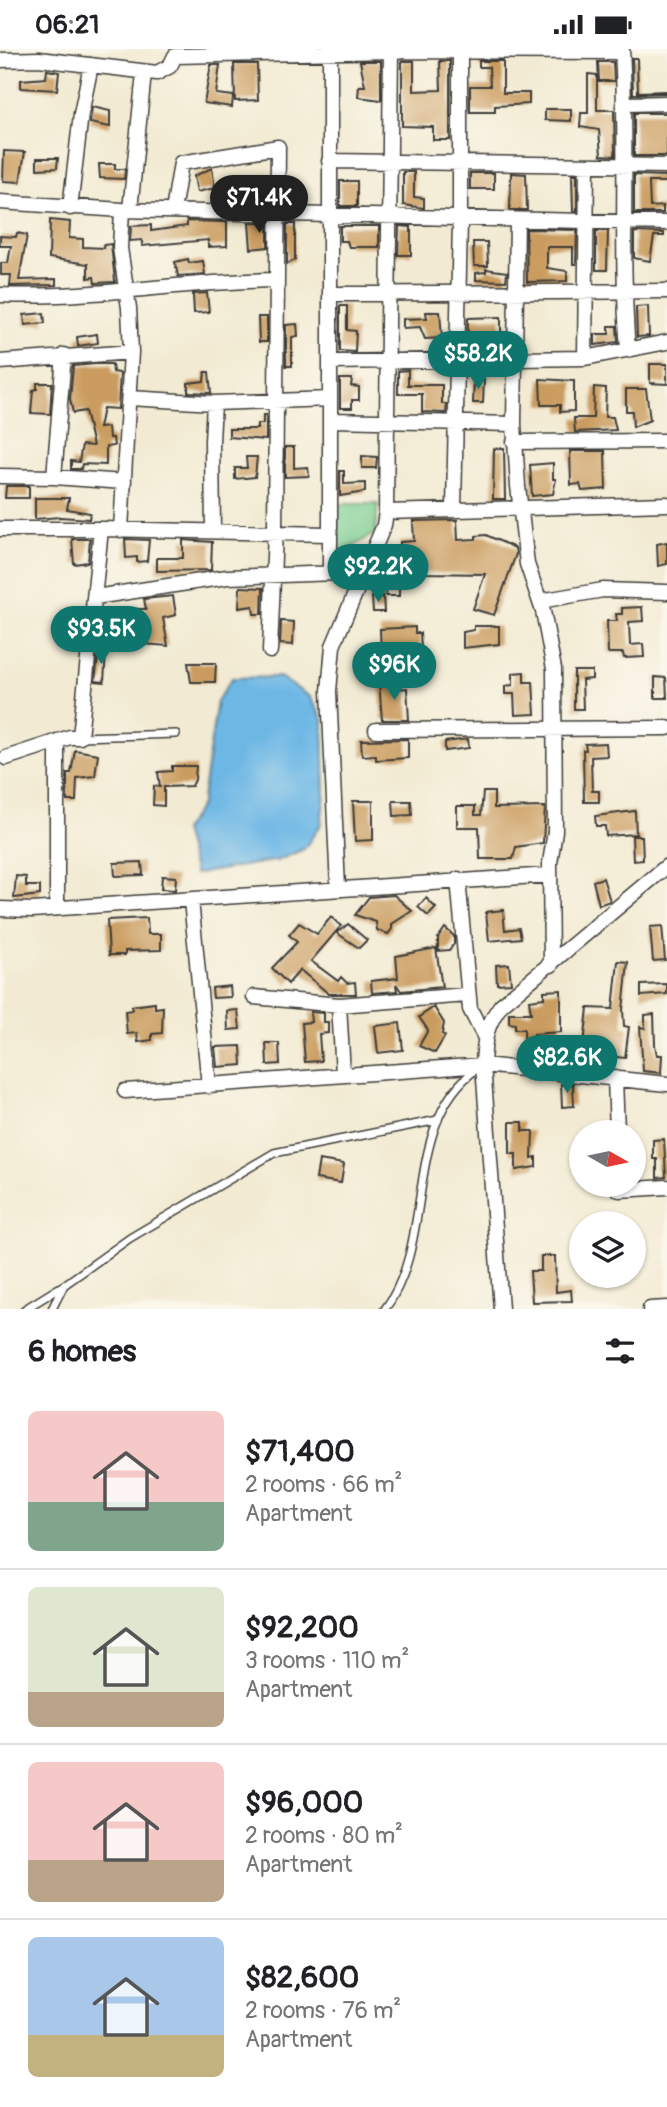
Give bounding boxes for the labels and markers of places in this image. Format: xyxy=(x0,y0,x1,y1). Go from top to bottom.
pin: $71.4K xyxy=(202,176,316,235)
pin: $58.2K xyxy=(421,331,535,391)
pin: $92.2K xyxy=(321,545,435,604)
pin: $93.5K xyxy=(44,607,158,666)
pin: $96K xyxy=(353,643,435,702)
pin: $82.6K xyxy=(510,1035,624,1095)

